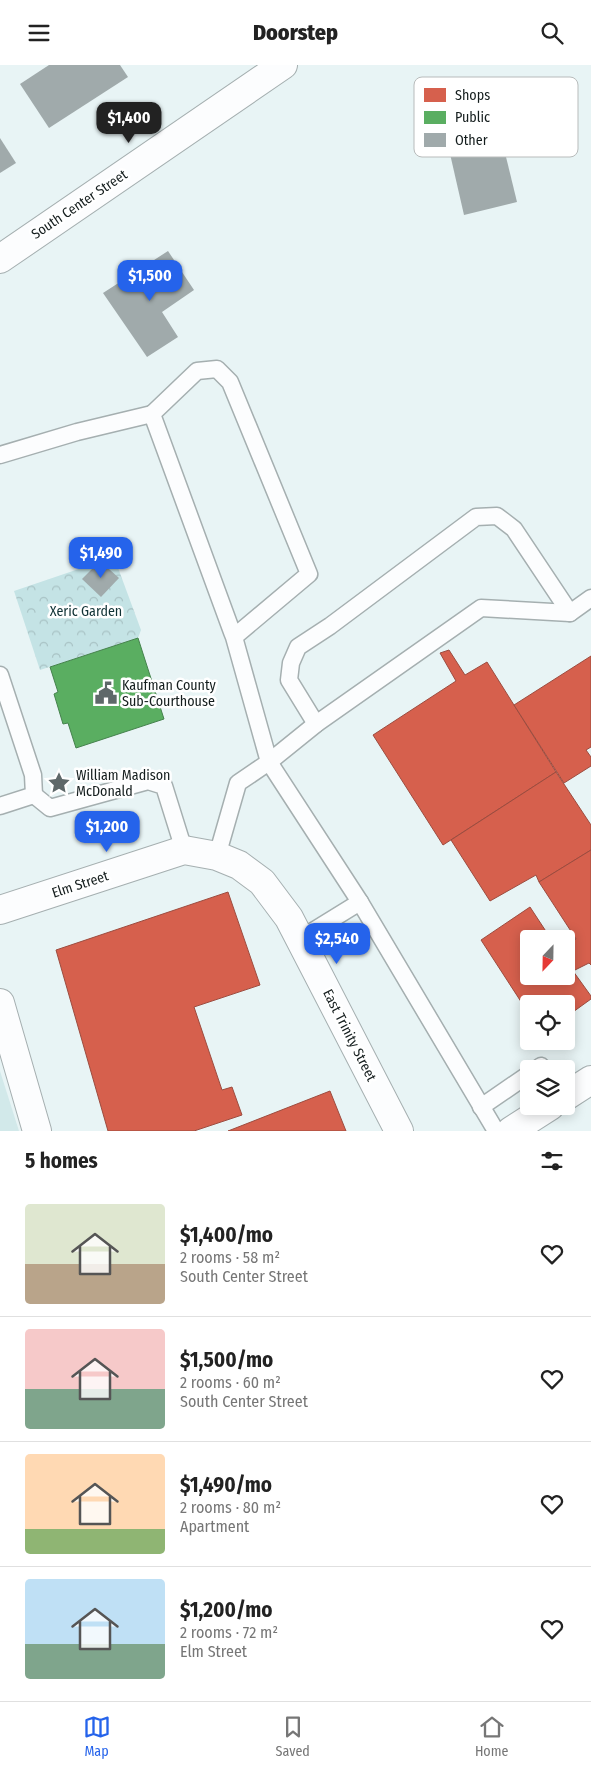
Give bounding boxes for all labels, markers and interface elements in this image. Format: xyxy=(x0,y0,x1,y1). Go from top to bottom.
icon: menu xyxy=(25,19,53,47)
text: Doorstep xyxy=(253,19,338,46)
icon: search xyxy=(538,19,566,47)
legend xyxy=(414,77,578,157)
text: Shops xyxy=(455,87,490,104)
pin: $1,400 xyxy=(88,101,170,144)
text: $1,400 xyxy=(107,108,151,127)
text: Public xyxy=(455,109,490,126)
text: Other xyxy=(455,132,488,149)
street label: South Center Street xyxy=(28,166,131,243)
pin: $1,500 xyxy=(109,259,191,302)
text: $1,500 xyxy=(128,266,172,285)
pin: $1,490 xyxy=(60,537,142,579)
text: $1,490 xyxy=(80,543,122,562)
park label: Xeric Garden xyxy=(50,603,122,620)
place label: Kaufman County Sub-Courthouse xyxy=(122,677,216,710)
public building icon: Kaufman County Sub-Courthouse xyxy=(93,680,119,706)
place label: William Madison McDonald xyxy=(76,767,170,800)
place icon: William Madison McDonald xyxy=(46,770,72,796)
pin: $1,200 xyxy=(66,811,148,853)
text: $1,200 xyxy=(86,817,128,836)
street label: Elm Street xyxy=(50,867,111,902)
pin: $2,540 xyxy=(296,923,378,965)
text: $2,540 xyxy=(315,929,359,948)
north arrow xyxy=(520,930,575,985)
map controls xyxy=(520,930,575,1115)
street label: East Trinity Street xyxy=(319,986,380,1084)
button: locate xyxy=(520,995,575,1050)
button: layers xyxy=(520,1060,575,1115)
icon: filters xyxy=(538,1147,566,1175)
text: 5 homes xyxy=(25,1148,98,1174)
text: $1,400/mo xyxy=(180,1222,273,1248)
icon: home xyxy=(65,1224,125,1284)
icon: heart xyxy=(538,1240,566,1268)
text: 2 rooms · 58 m² xyxy=(180,1248,280,1267)
text: South Center Street xyxy=(180,1267,308,1286)
text: $1,500/mo xyxy=(180,1347,273,1373)
icon: home xyxy=(65,1349,125,1409)
icon: heart xyxy=(538,1365,566,1393)
text: 2 rooms · 60 m² xyxy=(180,1373,281,1392)
text: South Center Street xyxy=(180,1392,308,1411)
text: $1,490/mo xyxy=(180,1472,272,1498)
icon: home xyxy=(65,1474,125,1534)
icon: heart xyxy=(538,1490,566,1518)
text: 2 rooms · 80 m² xyxy=(180,1498,281,1517)
text: Apartment xyxy=(180,1517,249,1536)
text: $1,200/mo xyxy=(180,1597,272,1623)
icon: home xyxy=(65,1599,125,1659)
icon: heart xyxy=(538,1615,566,1643)
text: 2 rooms · 72 m² xyxy=(180,1623,278,1642)
text: Elm Street xyxy=(180,1642,247,1661)
tab: Map xyxy=(83,1713,111,1760)
tab: Saved xyxy=(276,1713,310,1760)
tab: Home xyxy=(475,1713,508,1760)

